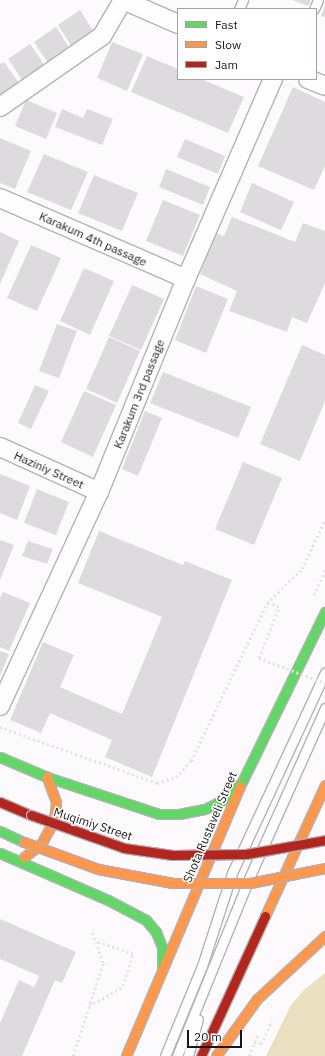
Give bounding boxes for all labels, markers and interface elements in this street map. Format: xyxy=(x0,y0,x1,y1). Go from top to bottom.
legend xyxy=(177,8,317,80)
text: Fast xyxy=(215,17,238,32)
text: Slow xyxy=(215,37,241,52)
text: Jam xyxy=(215,57,238,72)
street label: Karakum 4th passage xyxy=(37,209,149,269)
street label: Karakum 3rd passage xyxy=(111,337,167,451)
street label: Haziniy Street xyxy=(12,448,86,492)
street label: Shota Rustaveli Street xyxy=(180,769,240,885)
street label: Muqimiy Street xyxy=(52,805,134,843)
scale bar xyxy=(189,1022,244,1048)
text: 20 m xyxy=(194,1029,222,1044)

